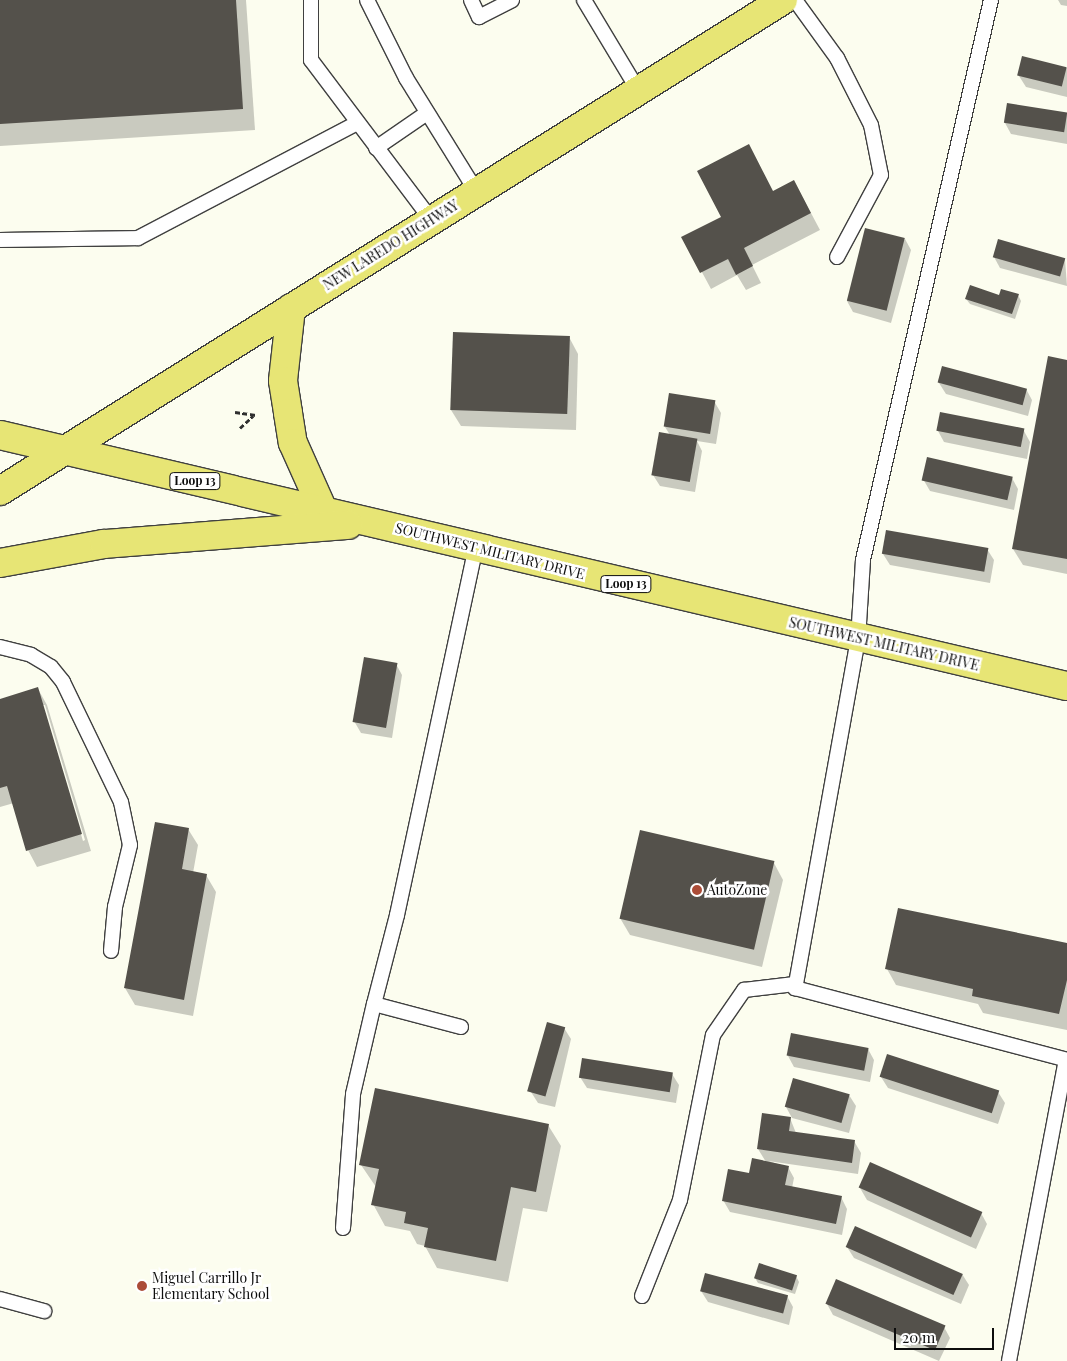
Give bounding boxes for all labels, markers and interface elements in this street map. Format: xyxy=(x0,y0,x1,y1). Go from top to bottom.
street label: NEW LAREDO HIGHWAY xyxy=(320,196,462,294)
road number: Loop 13 xyxy=(169,472,221,491)
street label: SOUTHWEST MILITARY DRIVE xyxy=(393,519,587,583)
road number: Loop 13 xyxy=(600,574,652,594)
street label: SOUTHWEST MILITARY DRIVE xyxy=(787,614,981,674)
place label: AutoZone xyxy=(707,882,767,898)
marker: AutoZone xyxy=(691,884,703,896)
place label: Miguel Carrillo Jr Elementary School xyxy=(152,1270,270,1302)
marker: Miguel Carrillo Jr Elementary School xyxy=(136,1280,148,1292)
scale bar xyxy=(897,1318,997,1350)
text: 20 m xyxy=(902,1327,935,1347)

